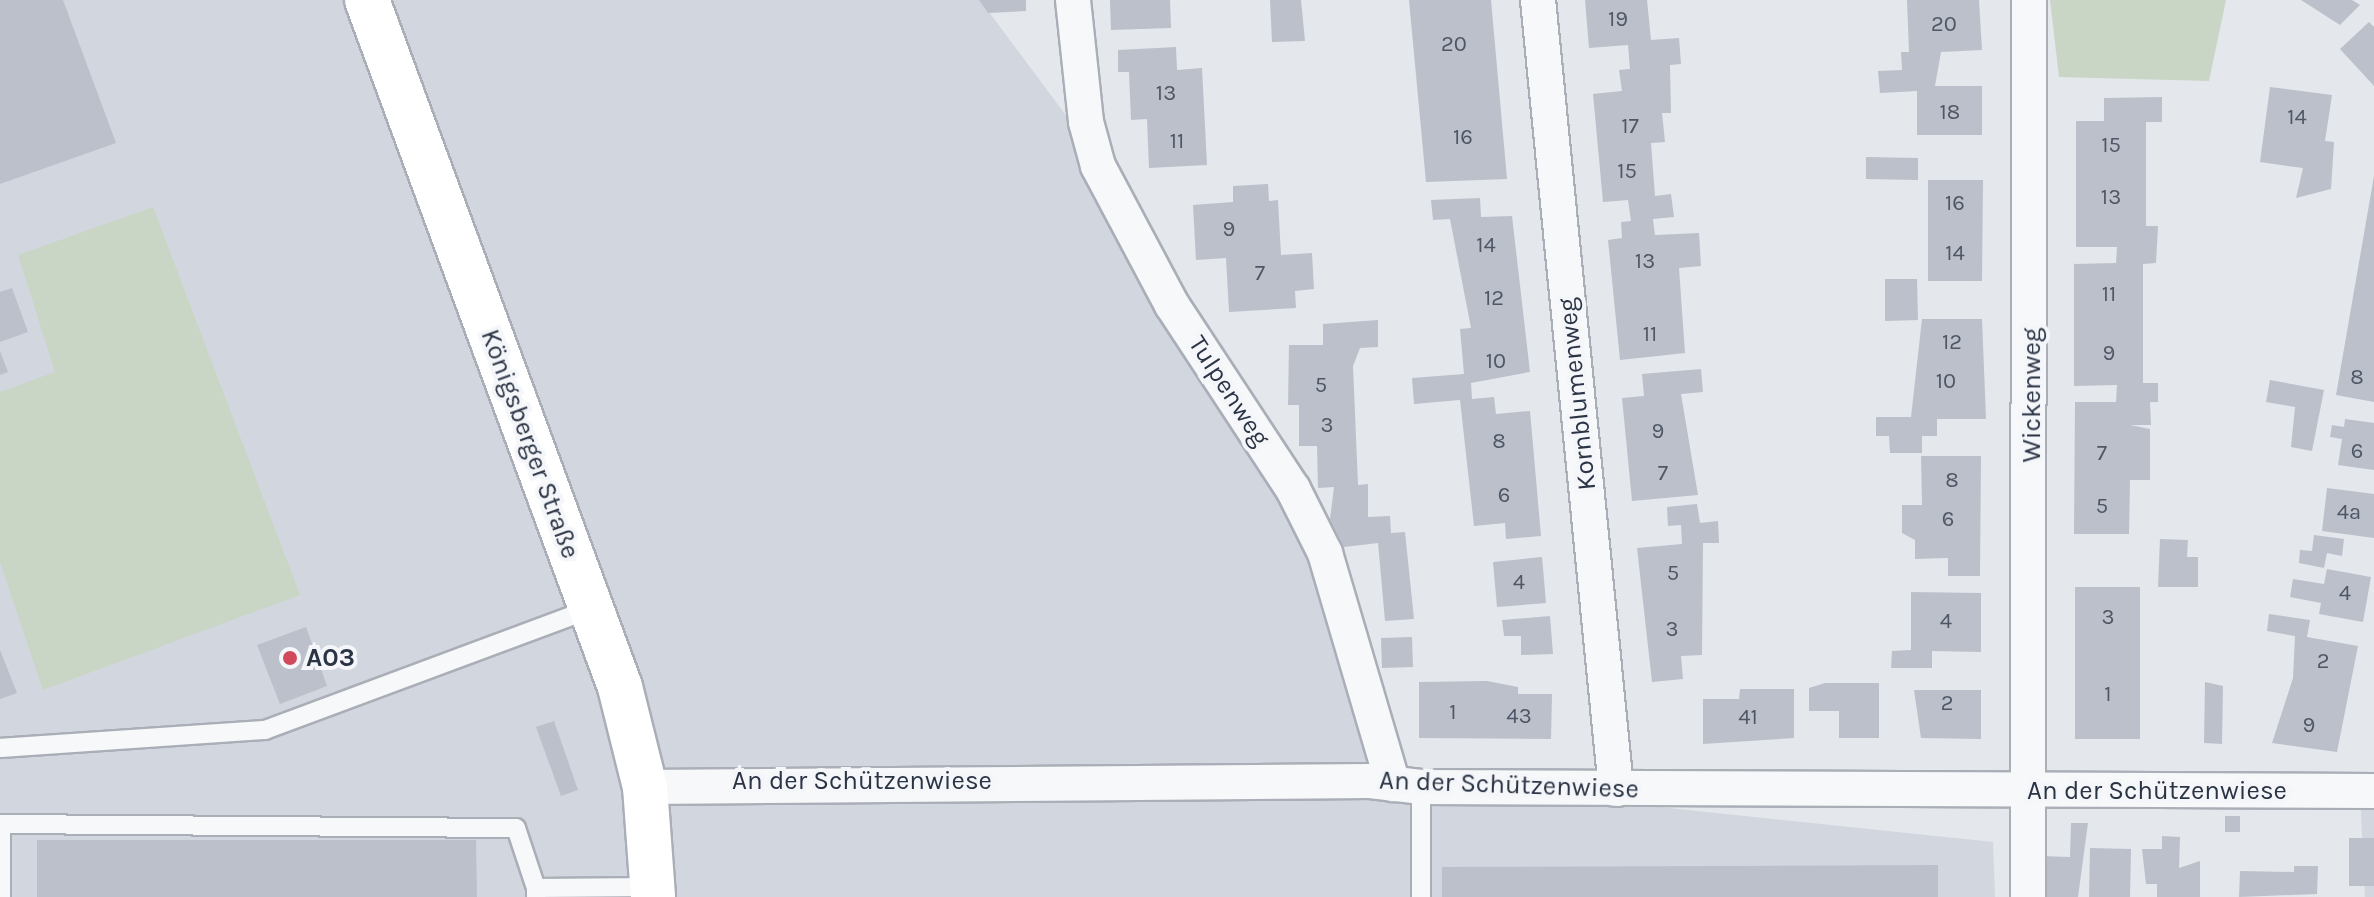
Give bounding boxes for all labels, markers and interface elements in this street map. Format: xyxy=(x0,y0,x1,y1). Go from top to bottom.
house number: 19 xyxy=(1608,7,1628,33)
house number: 20 xyxy=(1931,12,1957,38)
house number: 20 xyxy=(1441,32,1467,58)
house number: 13 xyxy=(1156,81,1176,107)
house number: 18 xyxy=(1940,100,1960,126)
house number: 14 xyxy=(2287,105,2307,131)
house number: 17 xyxy=(1621,114,1639,140)
house number: 16 xyxy=(1453,125,1473,151)
house number: 11 xyxy=(1170,129,1184,155)
house number: 15 xyxy=(2101,133,2121,159)
house number: 15 xyxy=(1617,159,1637,185)
house number: 13 xyxy=(2101,185,2121,211)
house number: 16 xyxy=(1945,191,1965,217)
house number: 9 xyxy=(1223,217,1235,243)
house number: 14 xyxy=(1476,233,1496,259)
house number: 14 xyxy=(1945,241,1965,267)
house number: 13 xyxy=(1635,249,1655,275)
house number: 7 xyxy=(1255,261,1265,287)
house number: 11 xyxy=(2102,282,2116,308)
house number: 12 xyxy=(1484,286,1504,312)
street label: Kornblumenweg xyxy=(1551,296,1603,492)
house number: 11 xyxy=(1643,322,1657,348)
street label: Königsberger Straße xyxy=(474,325,586,563)
street label: Wickenweg xyxy=(2016,328,2048,462)
street label: Tulpenweg xyxy=(1182,330,1276,452)
house number: 12 xyxy=(1942,330,1962,356)
house number: 9 xyxy=(2103,341,2115,367)
house number: 10 xyxy=(1486,349,1506,375)
house number: 8 xyxy=(2350,365,2364,391)
house number: 10 xyxy=(1936,369,1956,395)
house number: 5 xyxy=(1315,373,1327,399)
house number: 3 xyxy=(1321,413,1333,439)
house number: 9 xyxy=(1652,419,1664,445)
house number: 8 xyxy=(1492,429,1506,455)
house number: 6 xyxy=(2351,439,2363,465)
house number: 7 xyxy=(2097,441,2107,467)
house number: 7 xyxy=(1658,461,1668,487)
house number: 8 xyxy=(1945,468,1959,494)
house number: 6 xyxy=(1498,483,1510,509)
house number: 5 xyxy=(2096,494,2108,520)
house number: 4a xyxy=(2337,500,2361,526)
house number: 6 xyxy=(1942,507,1954,533)
house number: 5 xyxy=(1667,561,1679,587)
house number: 4 xyxy=(1513,570,1525,596)
house number: 4 xyxy=(2339,581,2351,607)
house number: 3 xyxy=(2102,605,2114,631)
house number: 4 xyxy=(1940,609,1952,635)
house number: 3 xyxy=(1666,617,1678,643)
place label: A03 xyxy=(306,642,355,674)
marker: A03 xyxy=(281,649,299,667)
house number: 2 xyxy=(2317,649,2329,675)
house number: 1 xyxy=(2104,682,2112,708)
house number: 2 xyxy=(1941,691,1953,717)
house number: 1 xyxy=(1449,700,1457,726)
house number: 43 xyxy=(1506,704,1532,730)
house number: 41 xyxy=(1738,705,1758,731)
house number: 9 xyxy=(2303,713,2315,739)
street label: An der Schützenwiese xyxy=(732,765,992,797)
street label: An der Schützenwiese xyxy=(1379,765,1639,805)
street label: An der Schützenwiese xyxy=(2027,775,2287,807)

